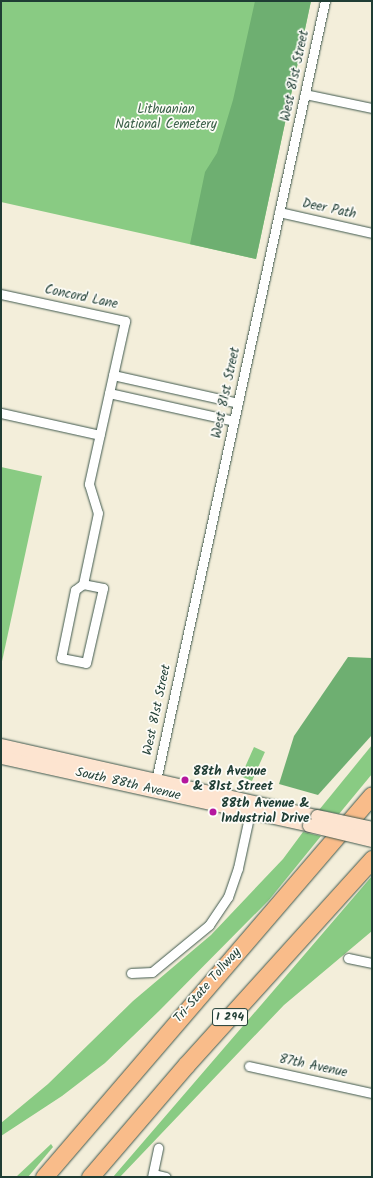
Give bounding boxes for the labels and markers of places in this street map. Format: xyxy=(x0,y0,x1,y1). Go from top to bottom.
place label: 88th Avenue & 81st Street xyxy=(193,765,273,796)
marker: 88th Avenue & 81st Street xyxy=(180,775,190,785)
place label: 88th Avenue & Industrial Drive xyxy=(221,797,310,828)
marker: 88th Avenue & Industrial Drive xyxy=(208,807,218,817)

